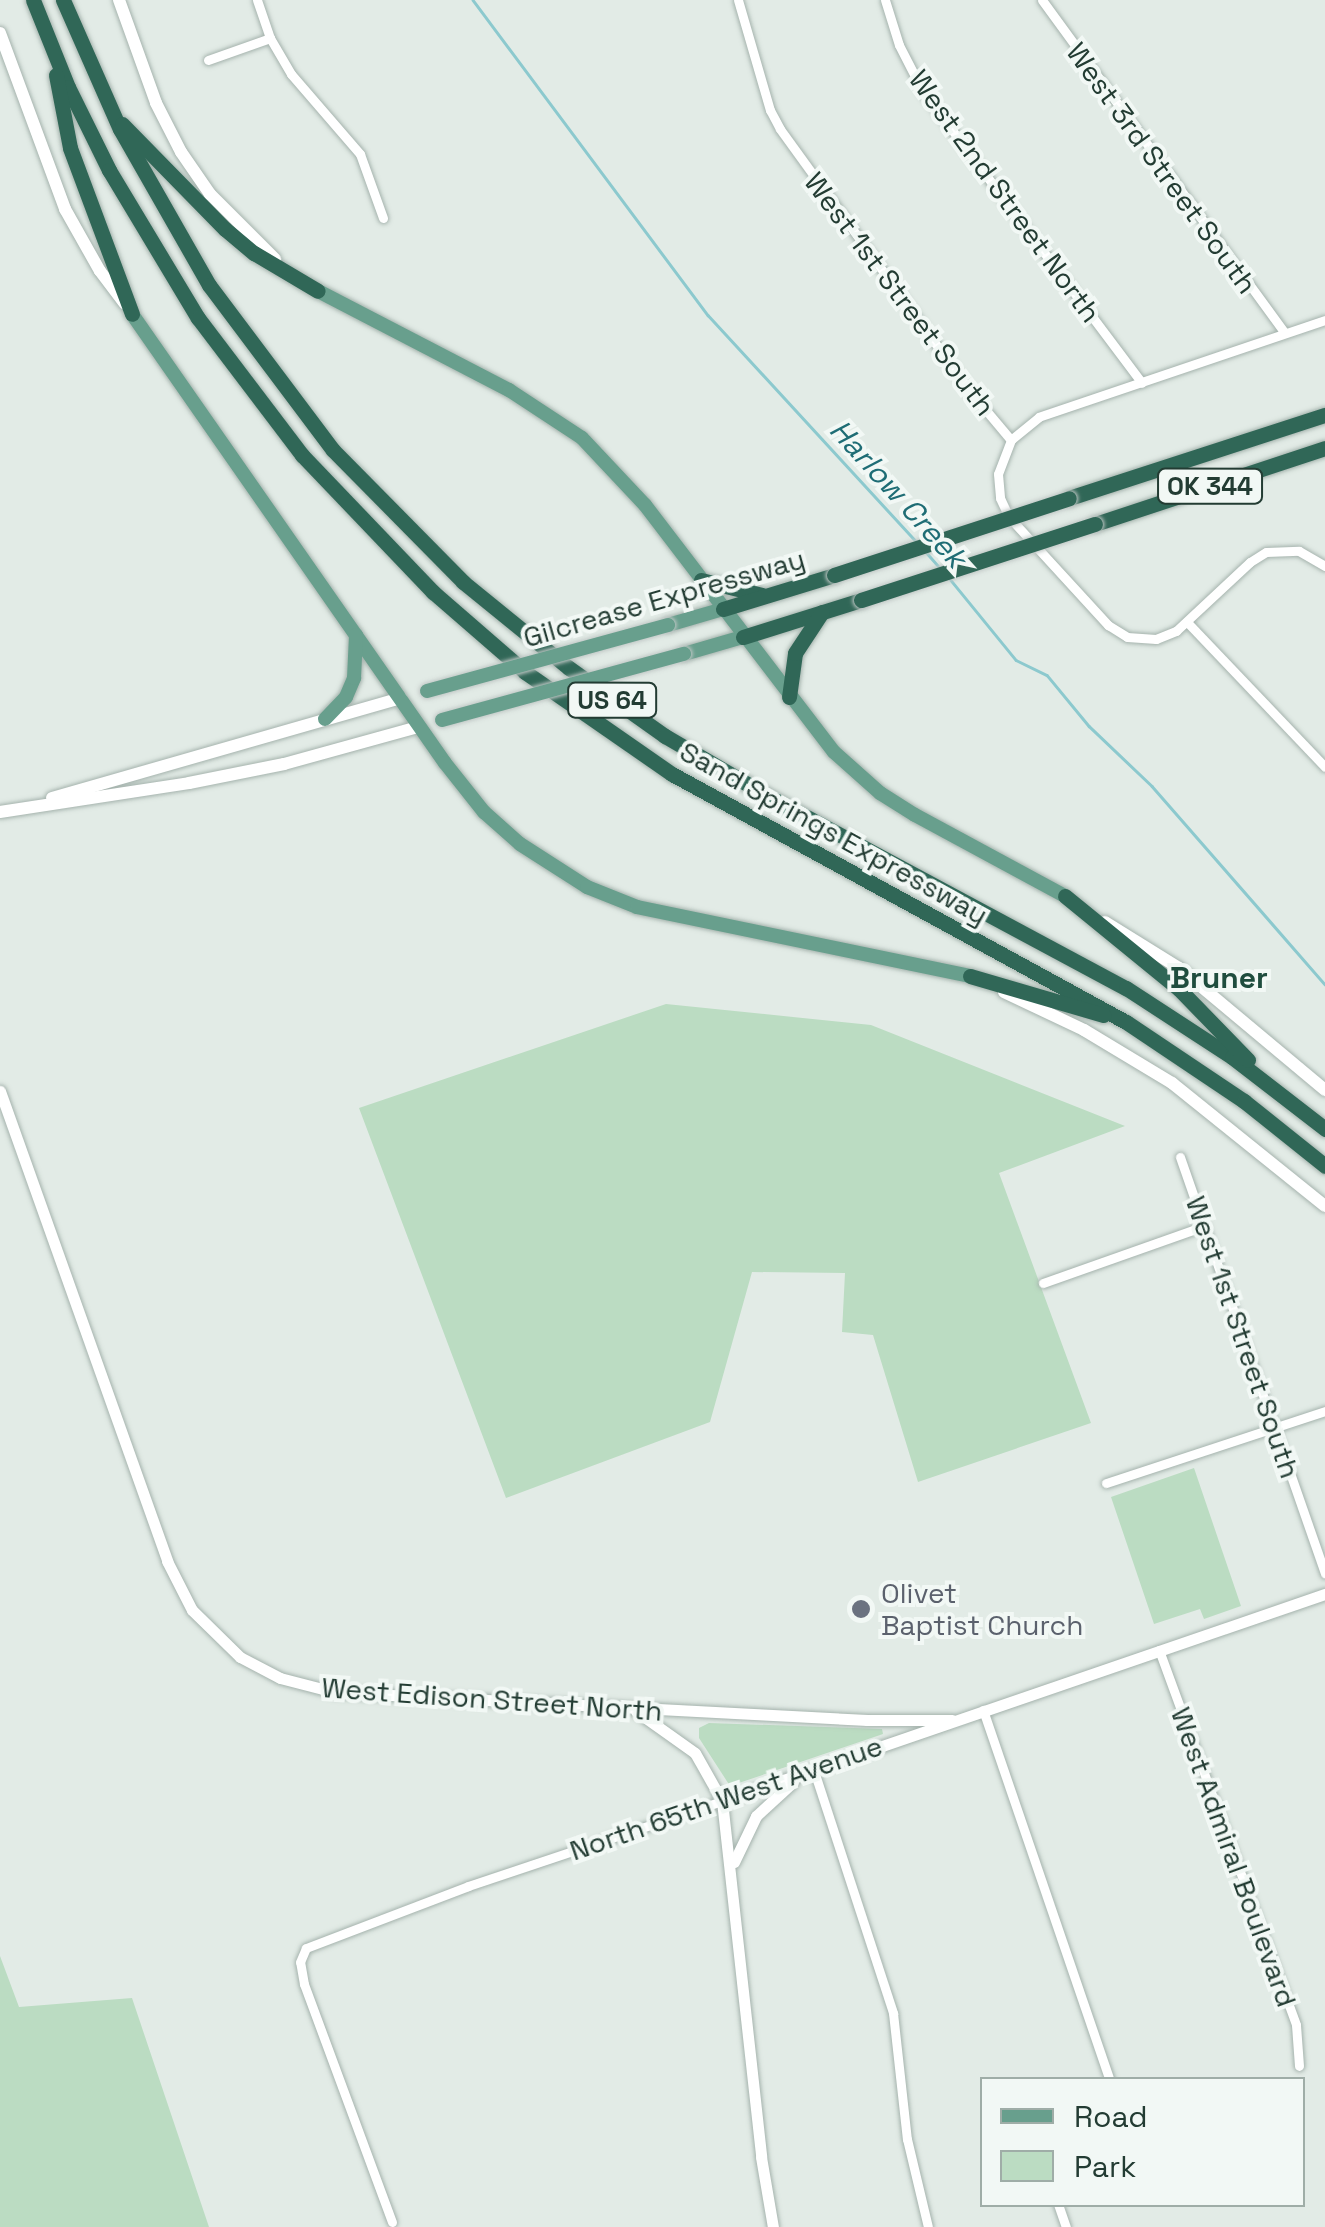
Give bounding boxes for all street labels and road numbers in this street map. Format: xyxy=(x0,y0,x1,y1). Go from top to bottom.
street label: West 3rd Street South xyxy=(1060,36,1264,300)
street label: West 2nd Street North xyxy=(902,63,1108,329)
street label: West 1st Street South xyxy=(798,166,1002,422)
road number: OK 344 xyxy=(1155,466,1265,506)
street label: Gilcrease Expressway xyxy=(519,542,809,654)
road number: US 64 xyxy=(567,680,657,720)
street label: Sand Springs Expressway xyxy=(674,734,994,932)
street label: West 1st Street South xyxy=(1179,1192,1307,1482)
street label: West Edison Street North xyxy=(320,1670,664,1728)
street label: West Admiral Boulevard xyxy=(1164,1702,1304,2012)
street label: North 65th West Avenue xyxy=(565,1729,887,1867)

